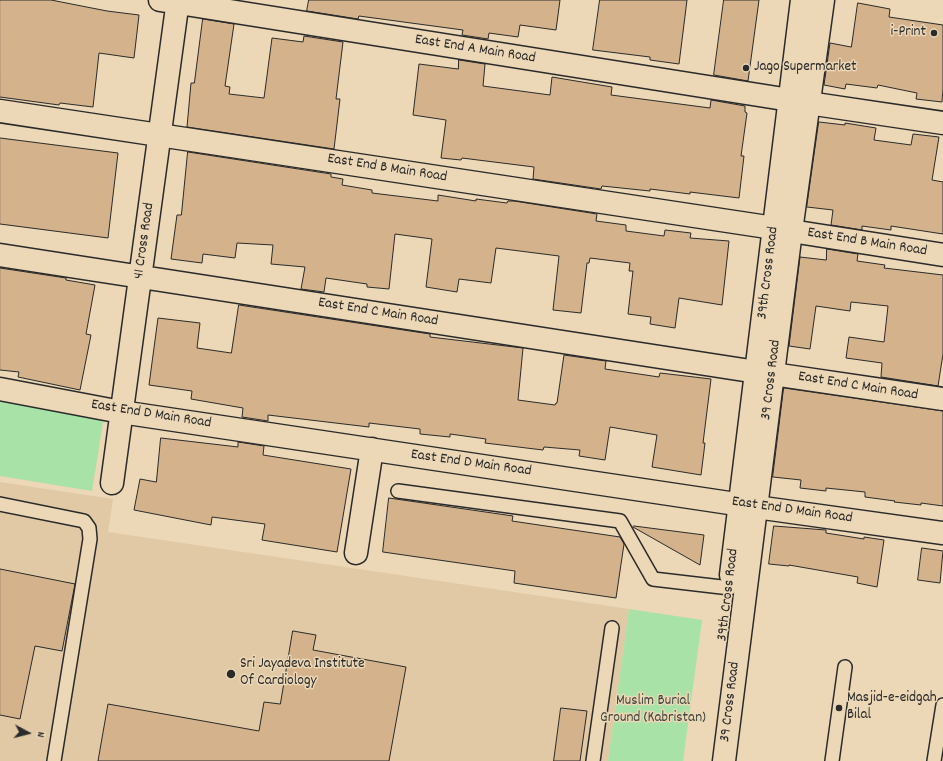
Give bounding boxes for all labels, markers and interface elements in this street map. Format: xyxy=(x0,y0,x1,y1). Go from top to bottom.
place label: i-Print xyxy=(891,24,926,42)
marker: i-Print xyxy=(929,28,939,38)
street label: East End A Main Road xyxy=(413,32,537,68)
place label: Jago Supermarket xyxy=(754,59,857,77)
marker: Jago Supermarket xyxy=(741,63,751,73)
street label: East End B Main Road xyxy=(326,151,448,187)
street label: 41 Cross Road xyxy=(131,202,159,280)
street label: East End B Main Road xyxy=(806,225,928,261)
street label: 39th Cross Road xyxy=(754,226,784,320)
street label: East End C Main Road xyxy=(317,295,439,331)
street label: 39 Cross Road xyxy=(758,339,786,421)
street label: East End C Main Road xyxy=(797,369,919,405)
street label: East End D Main Road xyxy=(90,397,212,433)
street label: East End D Main Road xyxy=(410,447,532,481)
street label: East End D Main Road xyxy=(731,494,853,528)
street label: 39th Cross Road xyxy=(714,548,744,642)
place label: Sri Jayadeva Institute Of Cardiology xyxy=(240,656,365,691)
street label: 39 Cross Road xyxy=(717,661,745,743)
marker: Sri Jayadeva Institute Of Cardiology xyxy=(225,668,237,680)
place label: Masjid-e-eidgah Bilal xyxy=(847,690,937,725)
park label: Muslim Burial Ground (Kabristan) xyxy=(600,693,706,728)
marker: Masjid-e-eidgah Bilal xyxy=(834,703,844,713)
north arrow xyxy=(8,713,48,753)
text: N xyxy=(32,731,48,738)

